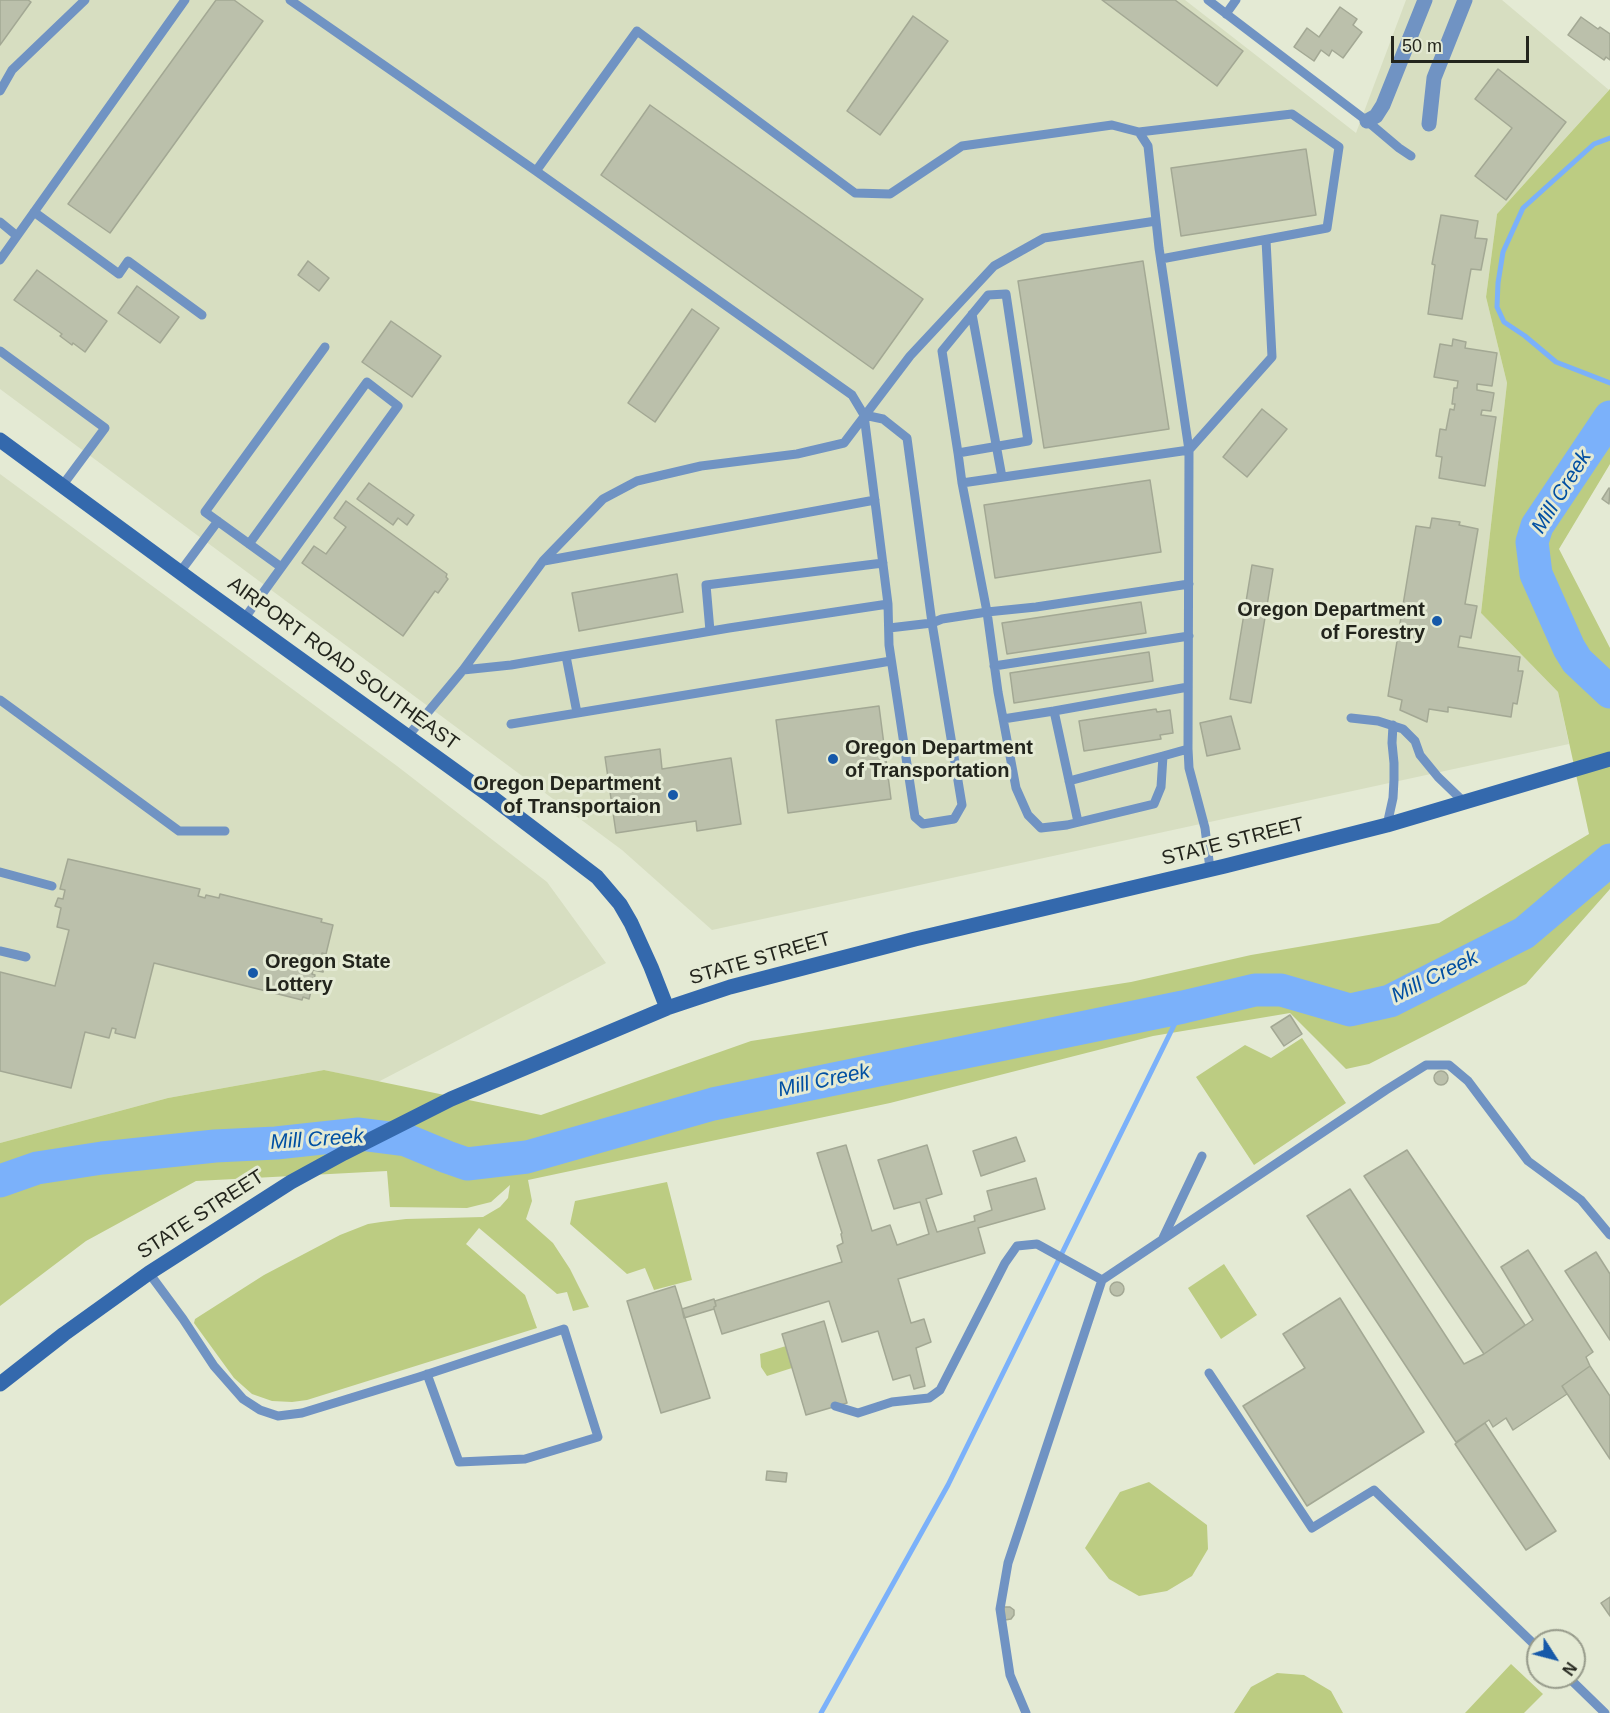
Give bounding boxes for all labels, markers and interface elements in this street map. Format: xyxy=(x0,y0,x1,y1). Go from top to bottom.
scale bar xyxy=(1394,24,1532,62)
text: 50 m xyxy=(1402,36,1442,56)
water label: Mill Creek xyxy=(1527,446,1597,538)
street label: AIRPORT ROAD SOUTHEAST xyxy=(223,572,463,756)
place label: Oregon Department of Forestry xyxy=(1237,598,1425,645)
marker: Oregon Department of Forestry xyxy=(1430,614,1444,628)
place label: Oregon Department of Transportation xyxy=(845,736,1033,783)
marker: Oregon Department of Transportation xyxy=(826,752,840,766)
place label: Oregon Department of Transportaion xyxy=(473,772,661,819)
marker: Oregon Department of Transportaion xyxy=(666,788,680,802)
street label: STATE STREET xyxy=(1159,813,1307,871)
street label: STATE STREET xyxy=(687,927,833,991)
water label: Mill Creek xyxy=(1388,945,1482,1009)
place label: Oregon State Lottery xyxy=(265,950,391,997)
marker: Oregon State Lottery xyxy=(246,966,260,980)
water label: Mill Creek xyxy=(776,1059,872,1103)
water label: Mill Creek xyxy=(270,1124,364,1156)
street label: STATE STREET xyxy=(133,1165,269,1265)
north arrow xyxy=(1526,1629,1586,1689)
text: N xyxy=(1559,1659,1580,1678)

